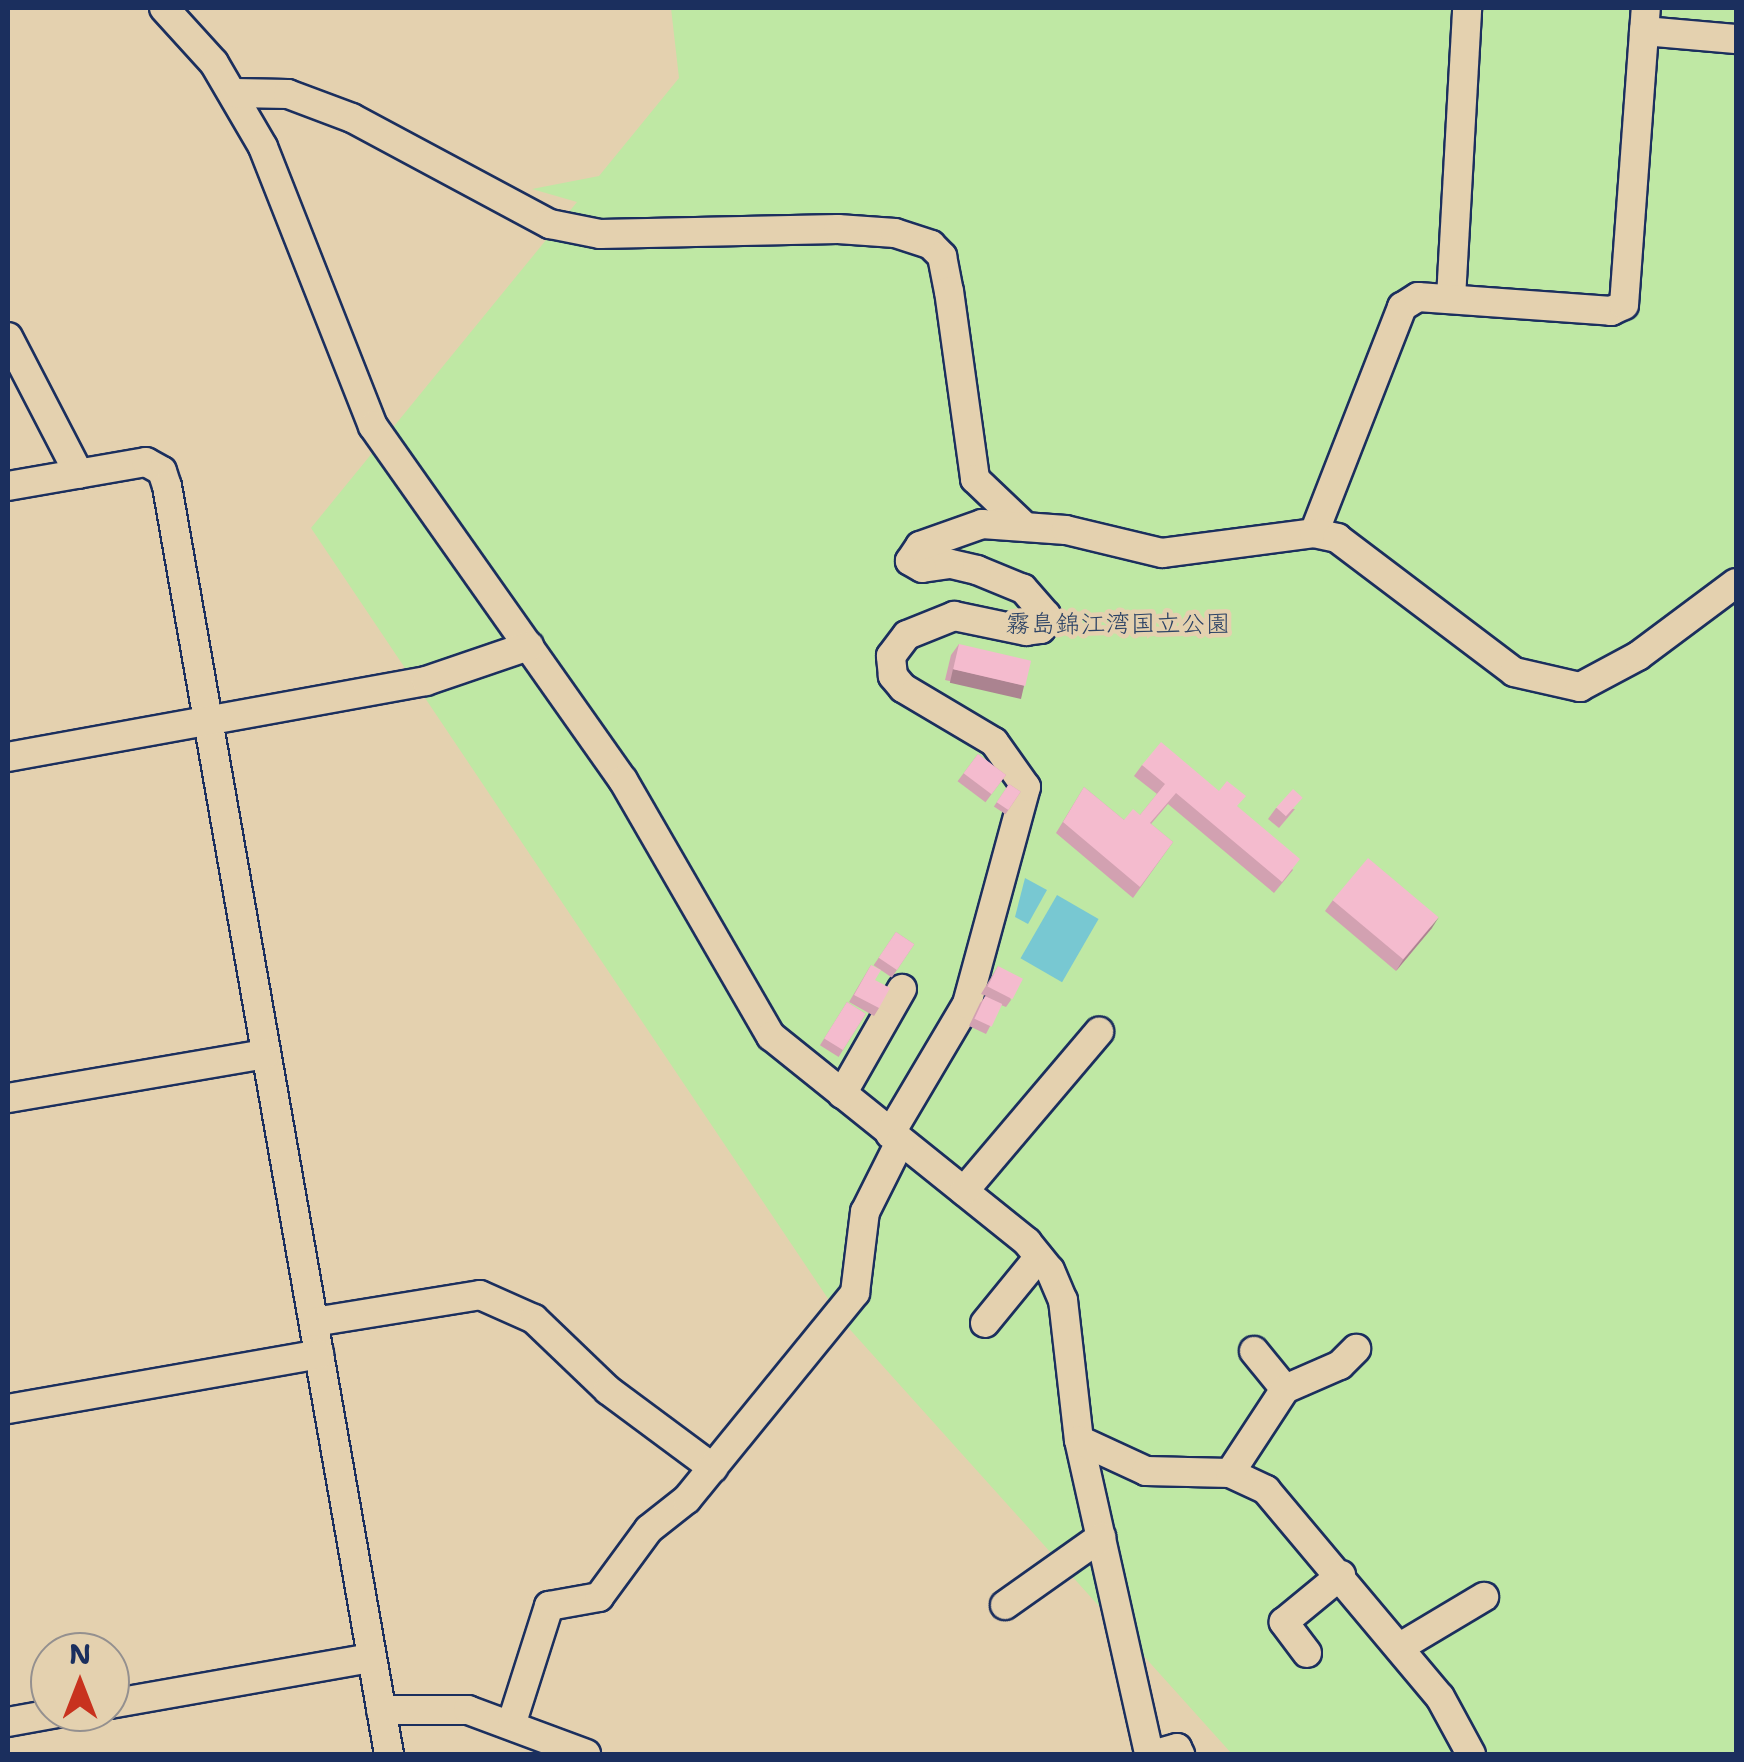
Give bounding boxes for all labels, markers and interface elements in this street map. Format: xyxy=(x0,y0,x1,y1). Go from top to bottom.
park label: 霧島錦江湾国立公園 xyxy=(1006,608,1230,638)
north arrow xyxy=(30,1632,130,1732)
text: N xyxy=(69,1635,91,1673)

